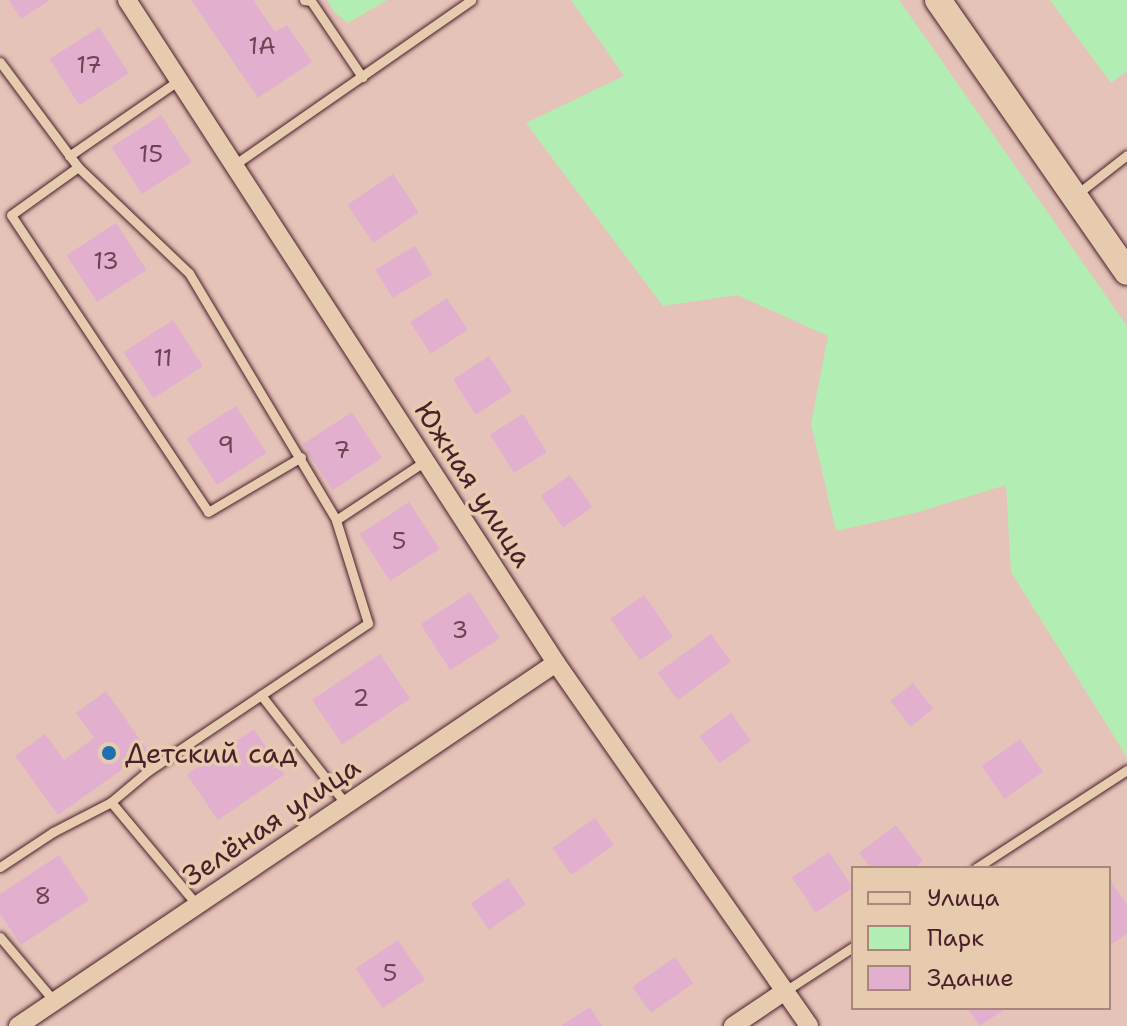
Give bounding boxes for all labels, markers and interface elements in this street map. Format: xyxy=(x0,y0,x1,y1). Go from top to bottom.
house number: 1А xyxy=(248,33,276,61)
house number: 17 xyxy=(76,52,102,80)
house number: 15 xyxy=(139,141,163,169)
house number: 13 xyxy=(93,248,119,276)
house number: 11 xyxy=(153,345,173,373)
street label: Южная улица xyxy=(408,395,540,573)
house number: 9 xyxy=(218,432,234,460)
house number: 7 xyxy=(334,437,350,465)
house number: 5 xyxy=(392,528,406,556)
house number: 3 xyxy=(452,617,468,645)
house number: 2 xyxy=(353,685,369,713)
place label: Детский сад xyxy=(125,736,298,770)
marker: Детский сад xyxy=(100,744,118,762)
street label: Зелёная улица xyxy=(176,749,366,893)
legend xyxy=(851,866,1111,1010)
text: Улица xyxy=(927,882,1000,914)
house number: 8 xyxy=(35,883,51,911)
text: Парк xyxy=(927,922,984,954)
house number: 5 xyxy=(383,960,397,988)
text: Здание xyxy=(927,962,1014,994)

